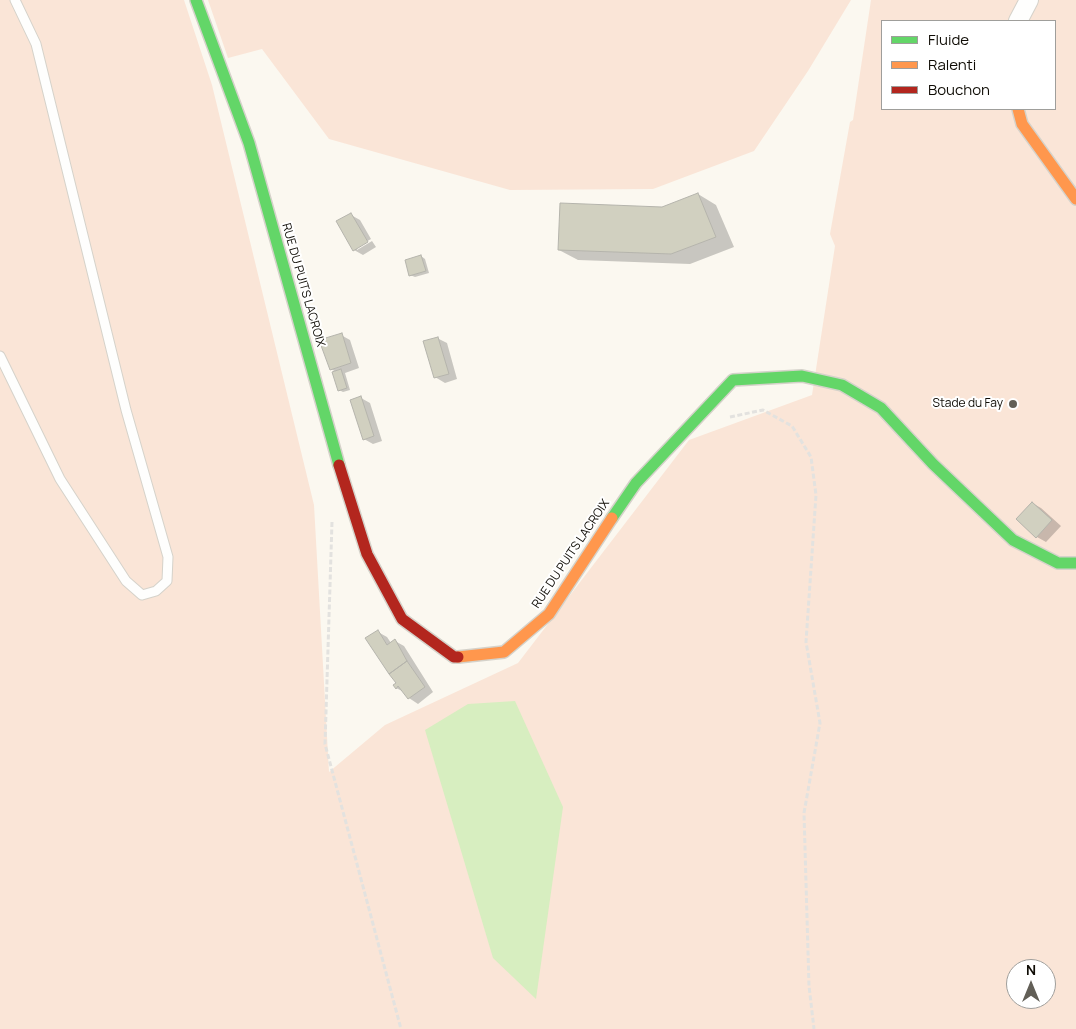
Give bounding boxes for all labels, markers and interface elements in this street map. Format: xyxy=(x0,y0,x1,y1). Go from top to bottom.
legend xyxy=(881,20,1056,110)
text: Fluide xyxy=(928,29,969,50)
text: Ralenti xyxy=(928,54,976,75)
text: Bouchon xyxy=(928,79,990,100)
street label: RUE DU PUITS LACROIX xyxy=(278,222,328,348)
place label: Stade du Fay xyxy=(933,397,1003,411)
marker: Stade du Fay xyxy=(1007,398,1019,410)
street label: RUE DU PUITS LACROIX xyxy=(529,497,613,611)
north arrow xyxy=(1006,959,1056,1009)
text: N xyxy=(1026,960,1036,979)

